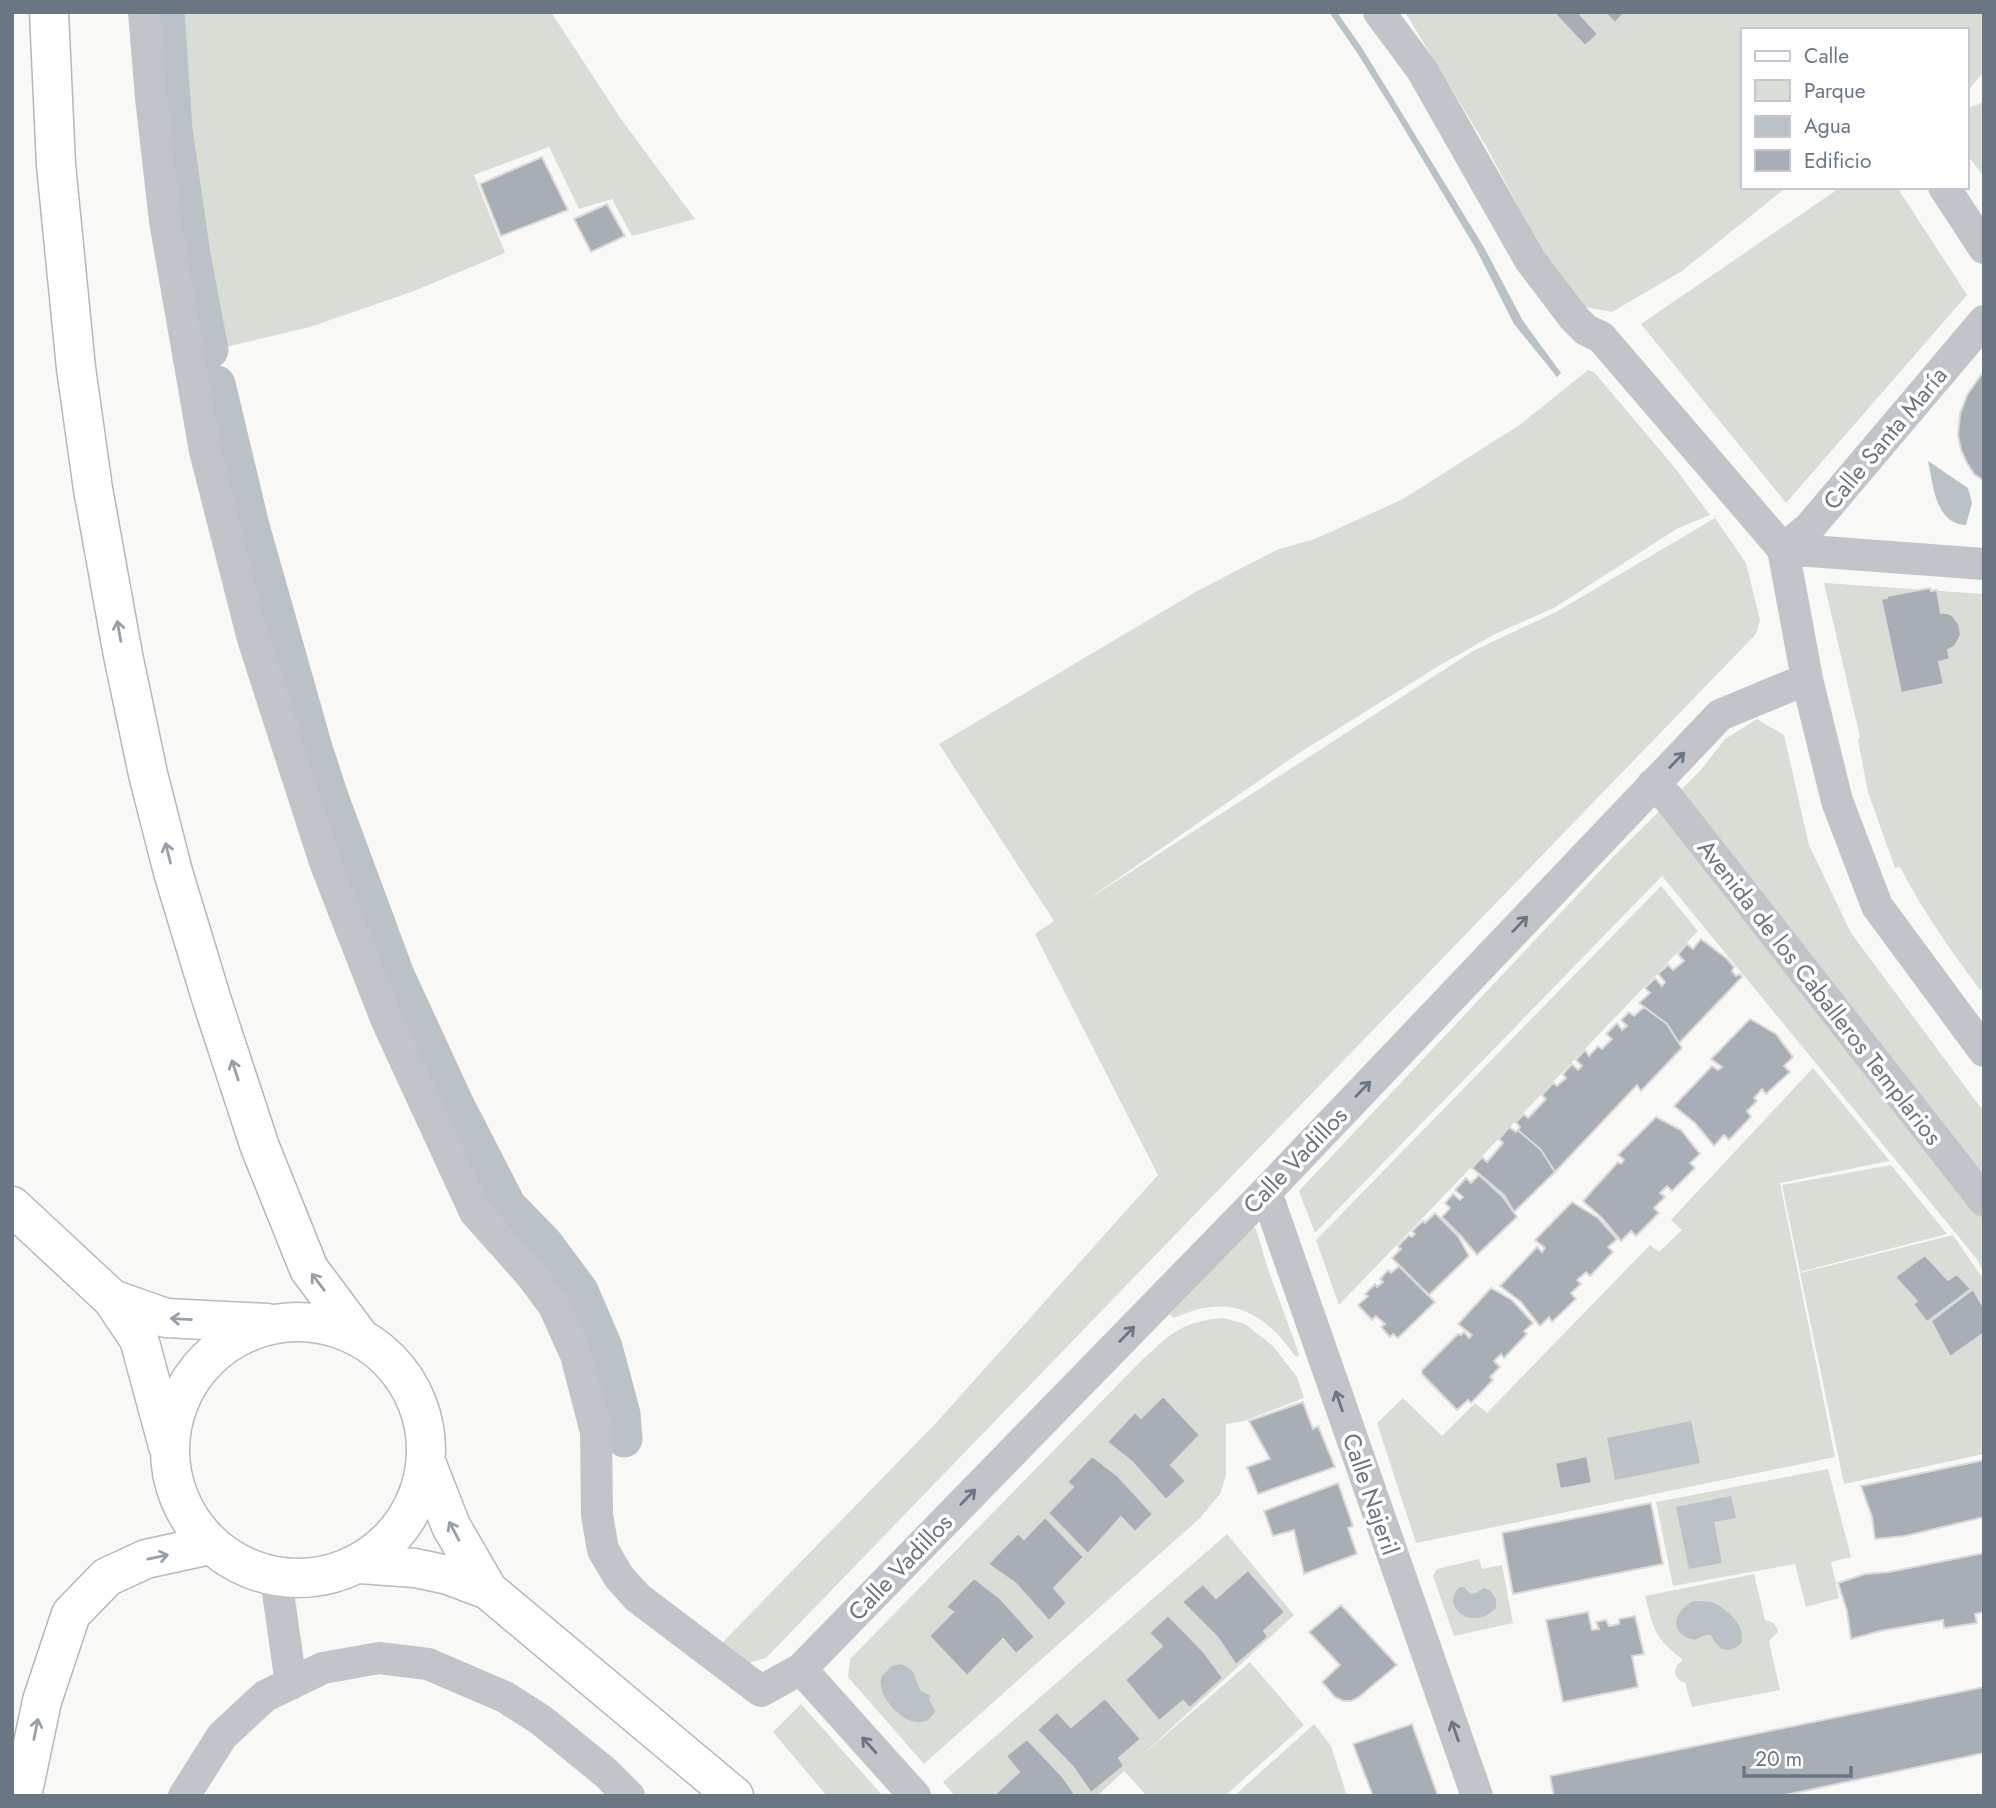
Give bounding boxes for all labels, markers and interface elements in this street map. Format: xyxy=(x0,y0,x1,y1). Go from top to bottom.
legend xyxy=(1741,28,1968,189)
text: Calle xyxy=(1804,41,1849,71)
text: Parque xyxy=(1804,76,1866,106)
text: Agua xyxy=(1804,111,1851,141)
text: Edificio xyxy=(1804,146,1871,176)
street label: Calle Santa María xyxy=(1815,359,1955,517)
one-way arrow xyxy=(112,620,125,643)
one-way arrow xyxy=(1669,751,1686,768)
street label: Avenida de los Caballeros Templarios xyxy=(1689,832,1951,1152)
one-way arrow xyxy=(161,842,174,865)
one-way arrow xyxy=(1512,916,1529,933)
one-way arrow xyxy=(228,1060,240,1082)
one-way arrow xyxy=(1355,1081,1372,1098)
street label: Calle Vadillos xyxy=(1235,1098,1355,1222)
one-way arrow xyxy=(311,1272,326,1291)
one-way arrow xyxy=(170,1312,193,1325)
one-way arrow xyxy=(1118,1326,1135,1343)
one-way arrow xyxy=(1332,1391,1344,1413)
street label: Calle Najeril xyxy=(1334,1428,1408,1560)
one-way arrow xyxy=(960,1489,977,1506)
street label: Calle Vadillos xyxy=(840,1505,960,1629)
one-way arrow xyxy=(447,1521,461,1542)
one-way arrow xyxy=(146,1549,169,1563)
one-way arrow xyxy=(30,1718,44,1741)
one-way arrow xyxy=(1448,1721,1460,1743)
scale bar xyxy=(1744,1734,1851,1778)
one-way arrow xyxy=(861,1736,877,1754)
text: 20 m xyxy=(1755,1744,1802,1774)

